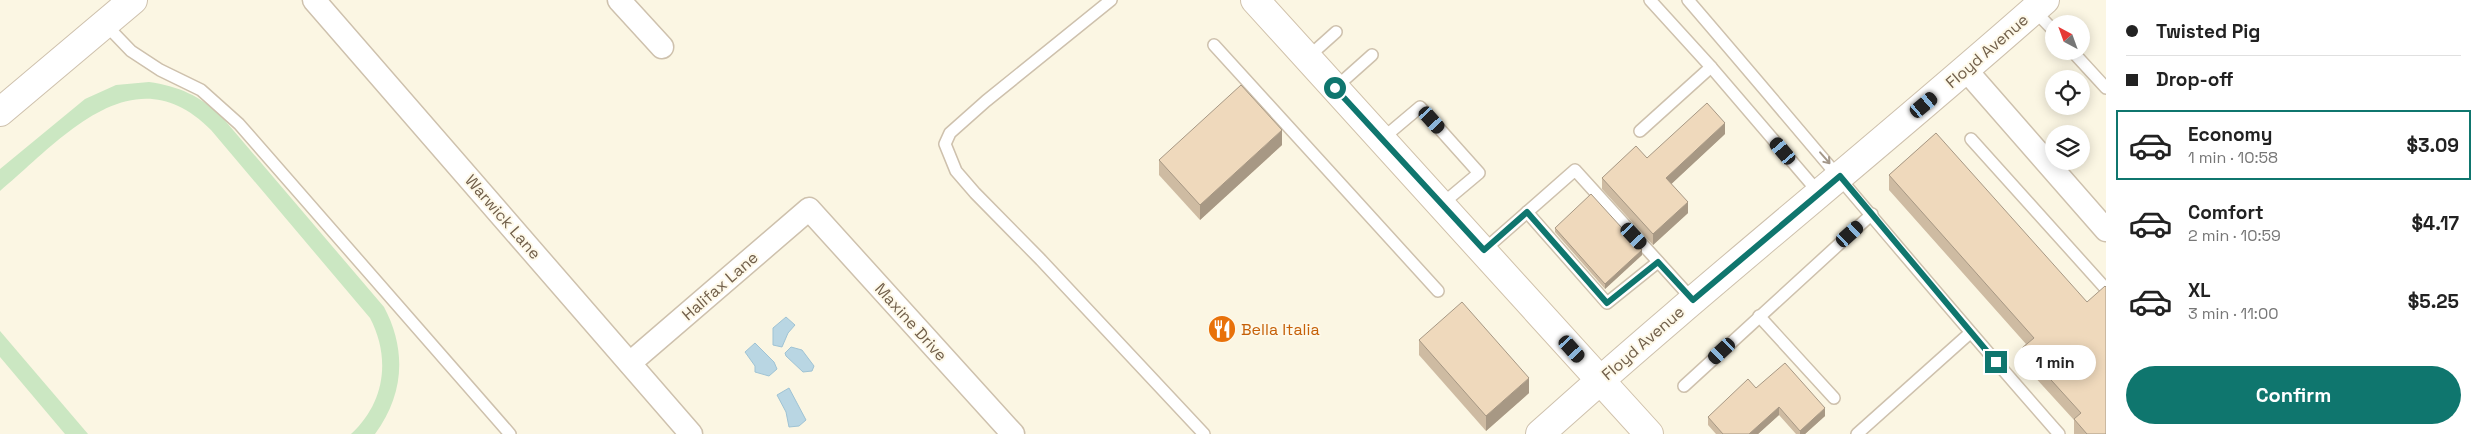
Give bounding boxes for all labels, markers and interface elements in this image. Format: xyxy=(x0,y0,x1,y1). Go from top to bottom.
street label: Floyd Avenue xyxy=(1941,9,2033,93)
north arrow xyxy=(2045,15,2090,60)
map controls xyxy=(2045,15,2090,170)
text: Twisted Pig xyxy=(2156,19,2260,44)
text: Drop-off xyxy=(2156,67,2234,92)
button: locate xyxy=(2045,70,2090,115)
route start xyxy=(1324,77,1346,99)
car xyxy=(1907,90,1940,120)
car xyxy=(1416,104,1447,136)
text: Economy xyxy=(2188,122,2272,147)
icon: car xyxy=(2128,123,2173,168)
button: layers xyxy=(2045,125,2090,170)
text: $3.09 xyxy=(2406,133,2459,158)
car xyxy=(1767,135,1798,167)
text: 1 min · 10:58 xyxy=(2188,147,2278,168)
one-way arrow xyxy=(1819,152,1830,165)
street label: Warwick Lane xyxy=(461,170,545,264)
text: Comfort xyxy=(2188,200,2264,225)
icon: car xyxy=(2128,201,2173,246)
text: $4.17 xyxy=(2412,211,2459,236)
car xyxy=(1833,218,1866,250)
car xyxy=(1618,220,1649,252)
text: 2 min · 10:59 xyxy=(2188,225,2281,246)
street label: Halifax Lane xyxy=(677,247,763,325)
street label: Maxine Drive xyxy=(870,278,952,366)
text: XL xyxy=(2188,278,2211,303)
icon: car xyxy=(2128,279,2173,324)
text: $5.25 xyxy=(2408,289,2459,314)
street label: Floyd Avenue xyxy=(1597,301,1689,385)
text: 3 min · 11:00 xyxy=(2188,303,2278,324)
restaurant icon: Bella Italia xyxy=(1207,314,1237,344)
place label: Bella Italia xyxy=(1241,319,1320,340)
car xyxy=(1556,333,1587,365)
car xyxy=(1705,335,1738,367)
callout: 1 min xyxy=(2014,344,2096,380)
route end xyxy=(1985,351,2007,373)
text: 1 min xyxy=(2035,352,2075,373)
button: Confirm xyxy=(2126,366,2461,424)

